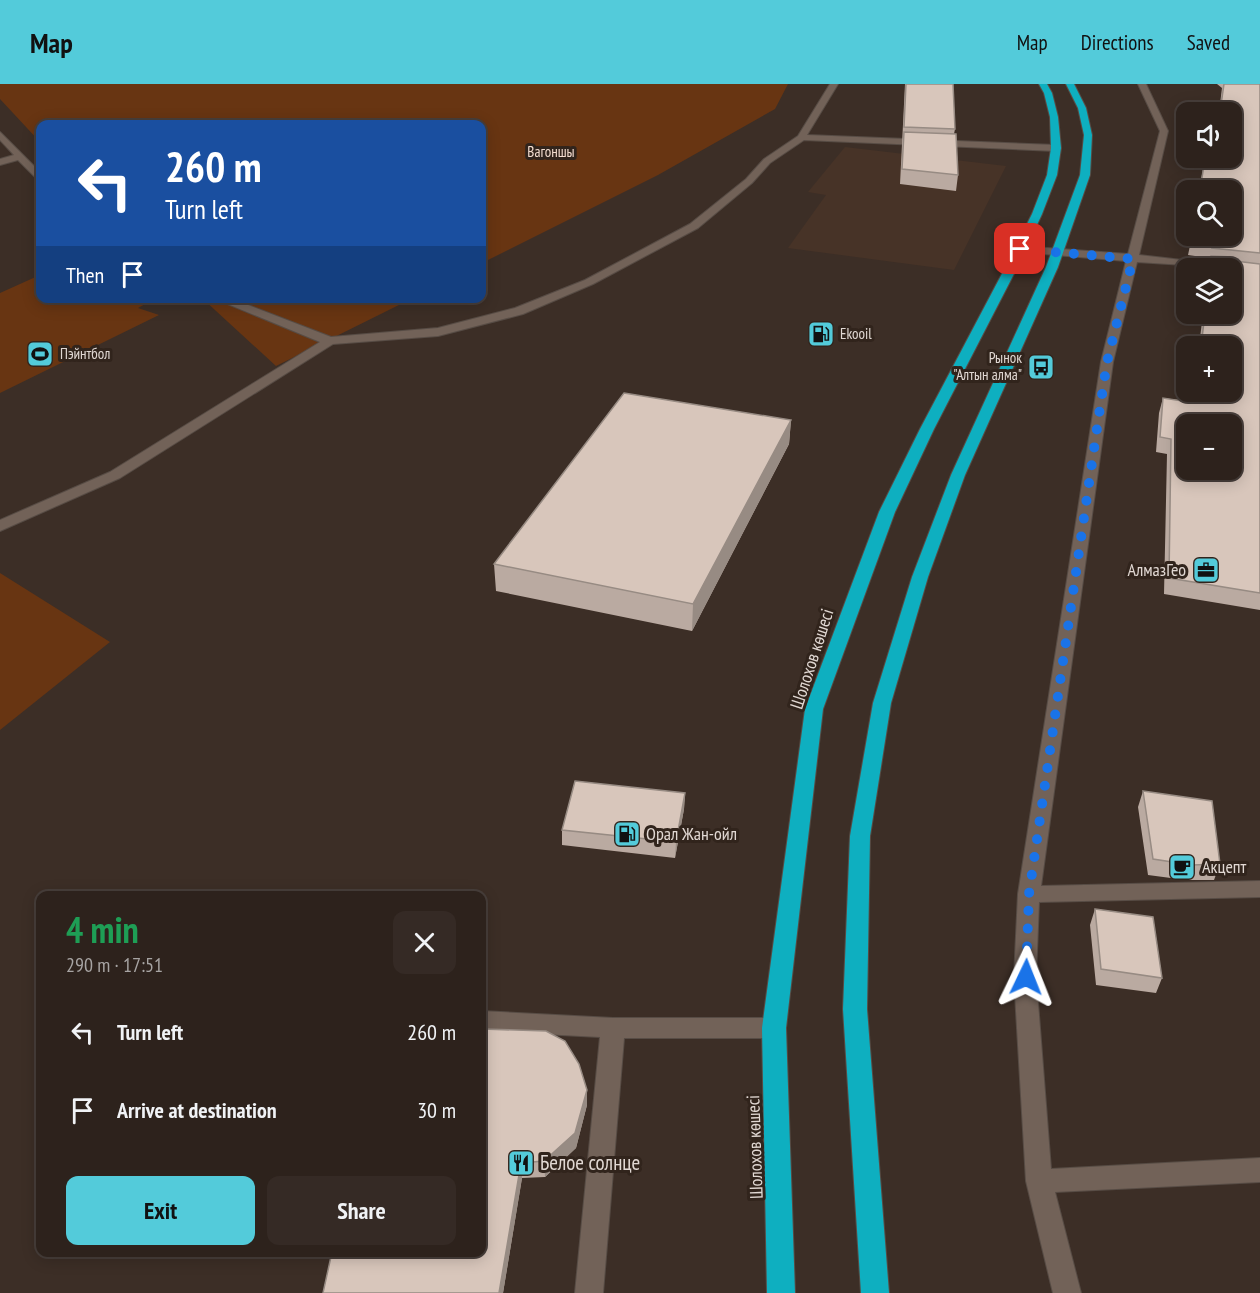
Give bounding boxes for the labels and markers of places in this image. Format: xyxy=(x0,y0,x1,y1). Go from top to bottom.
pin xyxy=(994,223,1045,274)
fuel station icon: Ekooil xyxy=(806,319,836,349)
place label: Ekooil xyxy=(840,324,872,343)
sports icon: Пэйнтбол xyxy=(25,339,55,369)
place label: Пэйнтбол xyxy=(60,344,110,363)
place label: Рынок "Алтын алма" xyxy=(953,348,1022,384)
bus stop icon: Рынок "Алтын алма" xyxy=(1026,352,1056,382)
office icon: АлмазГео xyxy=(1191,555,1221,585)
place label: АлмазГео xyxy=(1128,558,1186,581)
fuel station icon: Орал Жан-ойл xyxy=(612,819,642,849)
place label: Орал Жан-ойл xyxy=(646,822,737,845)
cafe icon: Акцепт xyxy=(1167,852,1197,882)
place label: Акцепт xyxy=(1202,855,1247,878)
restaurant icon: Белое солнце xyxy=(506,1148,536,1178)
place label: Белое солнце xyxy=(540,1149,640,1176)

